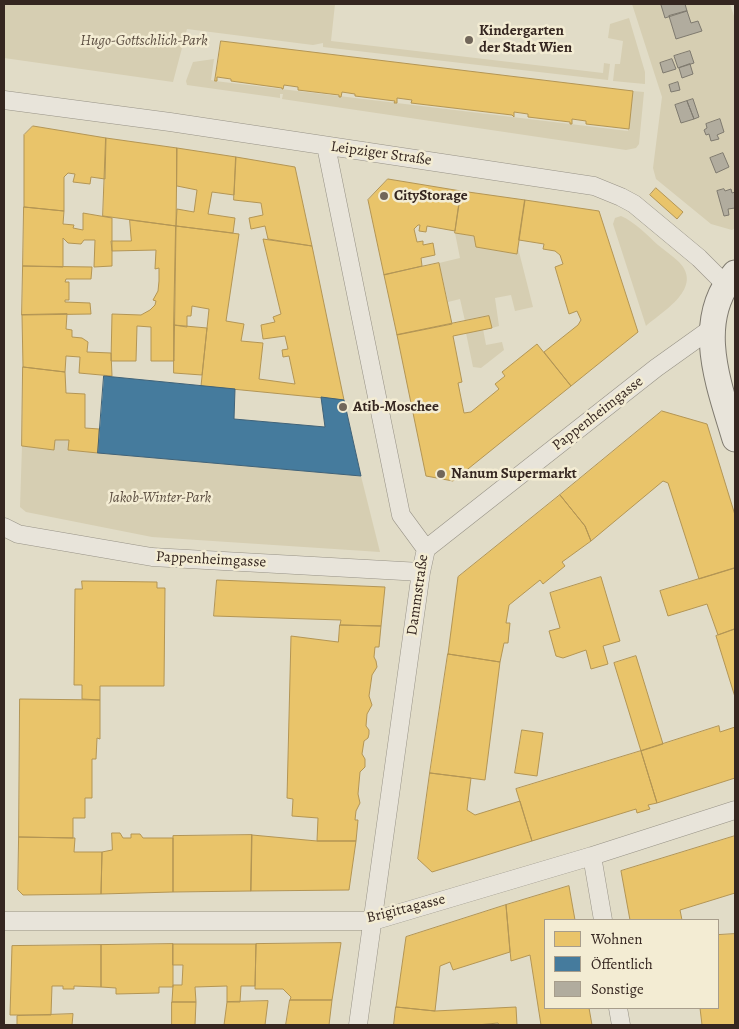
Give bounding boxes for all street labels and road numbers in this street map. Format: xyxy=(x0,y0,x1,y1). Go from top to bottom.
street label: Leipziger Straße xyxy=(329,138,433,170)
street label: Pappenheimgasse xyxy=(549,373,647,455)
street label: Pappenheimgasse xyxy=(155,548,267,572)
street label: Dammstraße xyxy=(403,553,433,637)
street label: Brigittagasse xyxy=(365,891,447,927)

